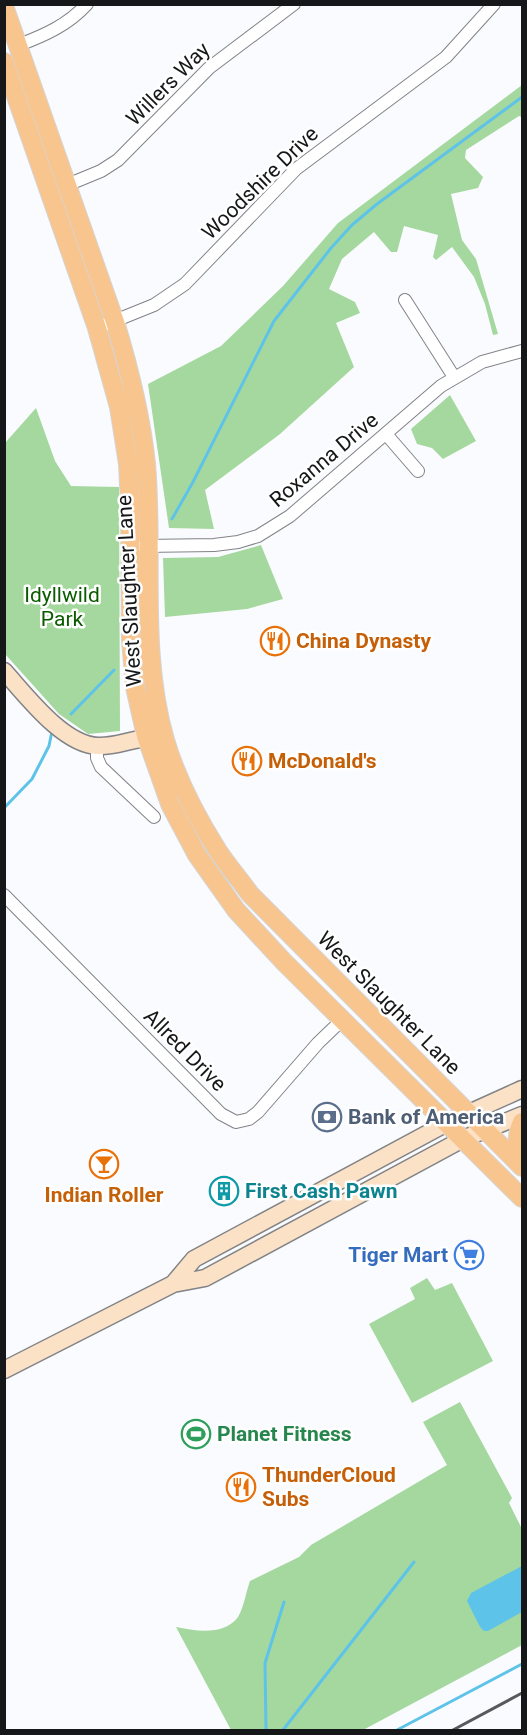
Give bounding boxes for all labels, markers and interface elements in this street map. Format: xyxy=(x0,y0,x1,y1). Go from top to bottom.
street label: Willers Way xyxy=(121,37,215,131)
street label: Woodshire Drive xyxy=(197,122,323,244)
street label: Roxanna Drive xyxy=(265,408,383,512)
street label: West Slaughter Lane xyxy=(112,494,146,688)
park label: Idyllwild Park xyxy=(24,583,100,631)
restaurant icon: China Dynasty xyxy=(259,625,291,657)
place label: China Dynasty xyxy=(296,629,431,653)
restaurant icon: McDonald's xyxy=(231,745,263,777)
place label: McDonald's xyxy=(268,749,377,773)
street label: West Slaughter Lane xyxy=(313,927,465,1079)
street label: Allred Drive xyxy=(139,1004,231,1096)
bank icon: Bank of America xyxy=(311,1101,343,1133)
place label: Bank of America xyxy=(348,1105,504,1129)
bar icon: Indian Roller xyxy=(88,1148,120,1180)
building icon: First Cash Pawn xyxy=(208,1175,240,1207)
place label: First Cash Pawn xyxy=(245,1179,398,1203)
place label: Indian Roller xyxy=(45,1183,164,1207)
supermarket icon: Tiger Mart xyxy=(453,1239,485,1271)
place label: Tiger Mart xyxy=(348,1243,448,1267)
sports icon: Planet Fitness xyxy=(180,1418,212,1450)
place label: Planet Fitness xyxy=(217,1422,352,1446)
place label: ThunderCloud Subs xyxy=(262,1463,396,1511)
restaurant icon: ThunderCloud Subs xyxy=(225,1471,257,1503)

